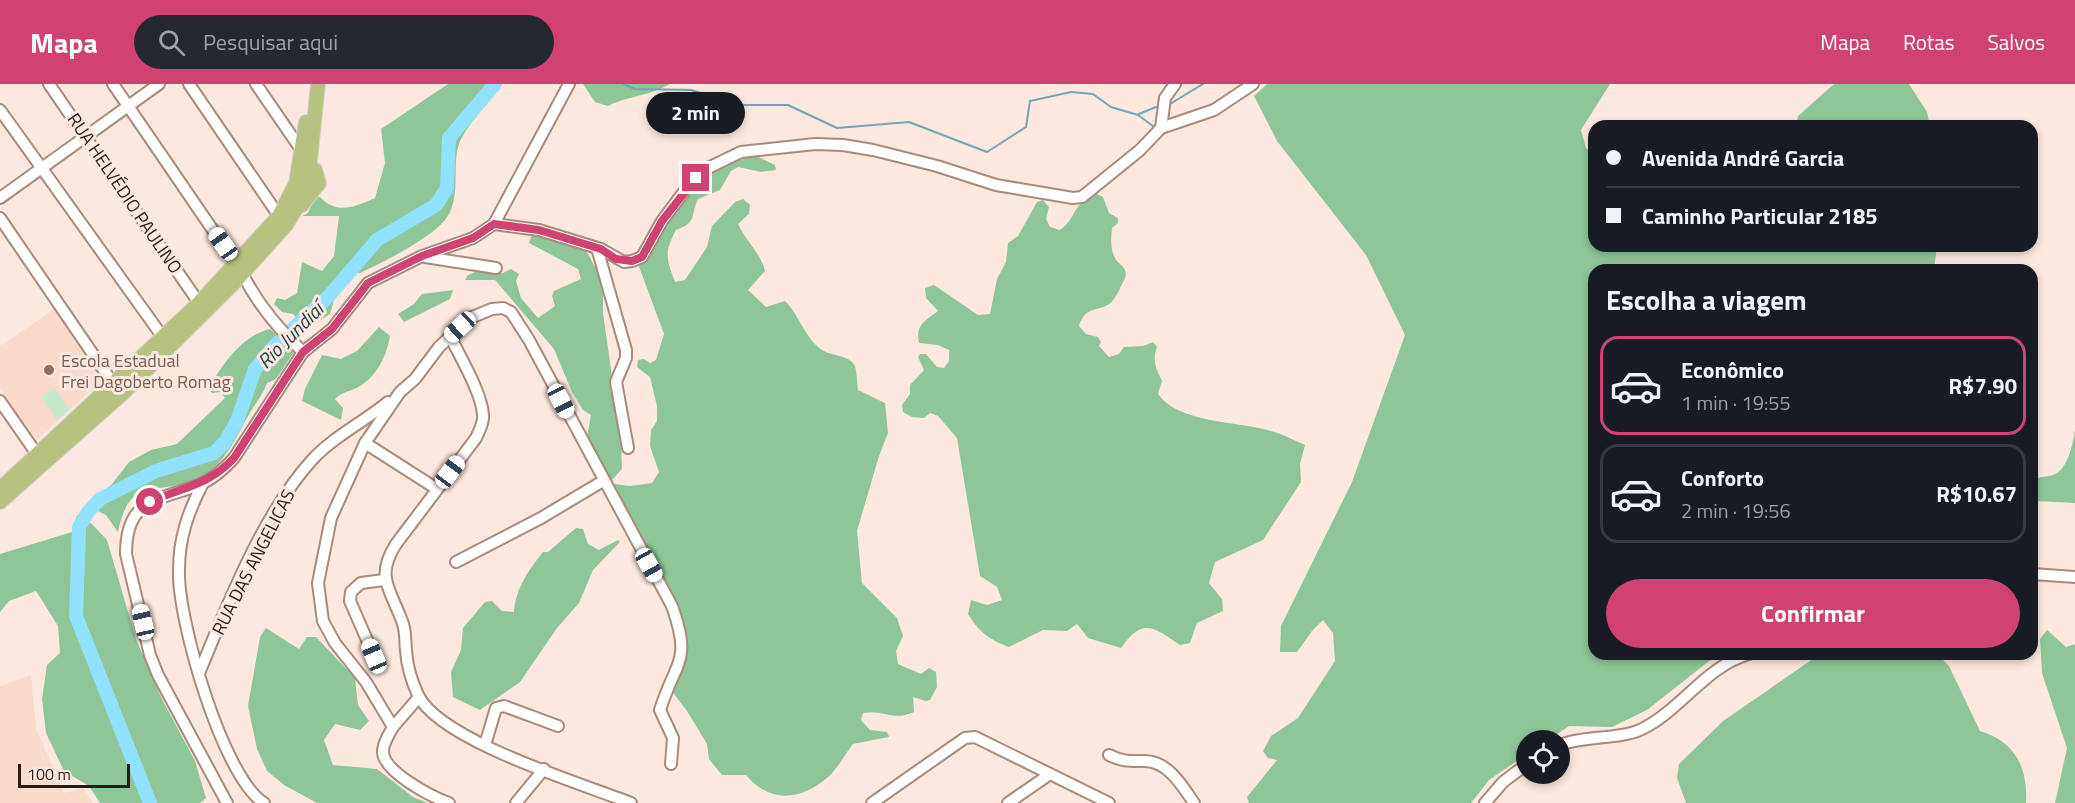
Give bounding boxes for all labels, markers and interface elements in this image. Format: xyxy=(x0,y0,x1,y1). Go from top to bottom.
search box xyxy=(134,15,554,69)
text: Mapa xyxy=(30,21,98,64)
text: Pesquisar aqui xyxy=(203,25,338,59)
icon: search xyxy=(155,26,188,59)
text: Mapa xyxy=(1820,26,1870,58)
text: Rotas xyxy=(1903,26,1954,58)
text: Salvos xyxy=(1987,26,2045,58)
callout: 2 min xyxy=(646,91,746,133)
text: 2 min xyxy=(671,97,720,128)
street label: RUA HELVÉDIO PAULINO xyxy=(61,107,189,279)
text: Avenida André Garcia xyxy=(1642,141,1844,175)
route end xyxy=(682,164,709,191)
text: Caminho Particular 2185 xyxy=(1642,199,1878,233)
car xyxy=(205,224,241,264)
text: Escolha a viagem xyxy=(1606,279,1807,320)
water label: Rio Jundiaí xyxy=(250,291,334,375)
car xyxy=(441,308,479,346)
place label: Escola Estadual Frei Dagoberto Romag xyxy=(61,347,231,395)
text: Econômico xyxy=(1681,353,1784,387)
icon: car xyxy=(1609,359,1663,413)
marker: Escola Estadual Frei Dagoberto Romag xyxy=(42,363,56,377)
text: R$7.90 xyxy=(1948,369,2017,403)
car xyxy=(545,381,577,421)
text: 1 min · 19:55 xyxy=(1681,387,1791,418)
car xyxy=(432,452,468,492)
text: Conforto xyxy=(1681,461,1764,495)
icon: car xyxy=(1609,467,1663,521)
text: R$10.67 xyxy=(1936,477,2017,511)
street label: RUA DAS ANGELICAS xyxy=(205,485,301,639)
route start xyxy=(136,488,163,515)
text: 2 min · 19:56 xyxy=(1681,495,1791,526)
car xyxy=(632,545,666,585)
button: Confirmar xyxy=(1606,579,2020,648)
car xyxy=(130,602,156,642)
car xyxy=(359,636,389,676)
map controls xyxy=(1516,730,1570,784)
button: locate xyxy=(1516,730,1570,784)
scale bar xyxy=(18,761,130,788)
text: 100 m xyxy=(27,762,71,786)

